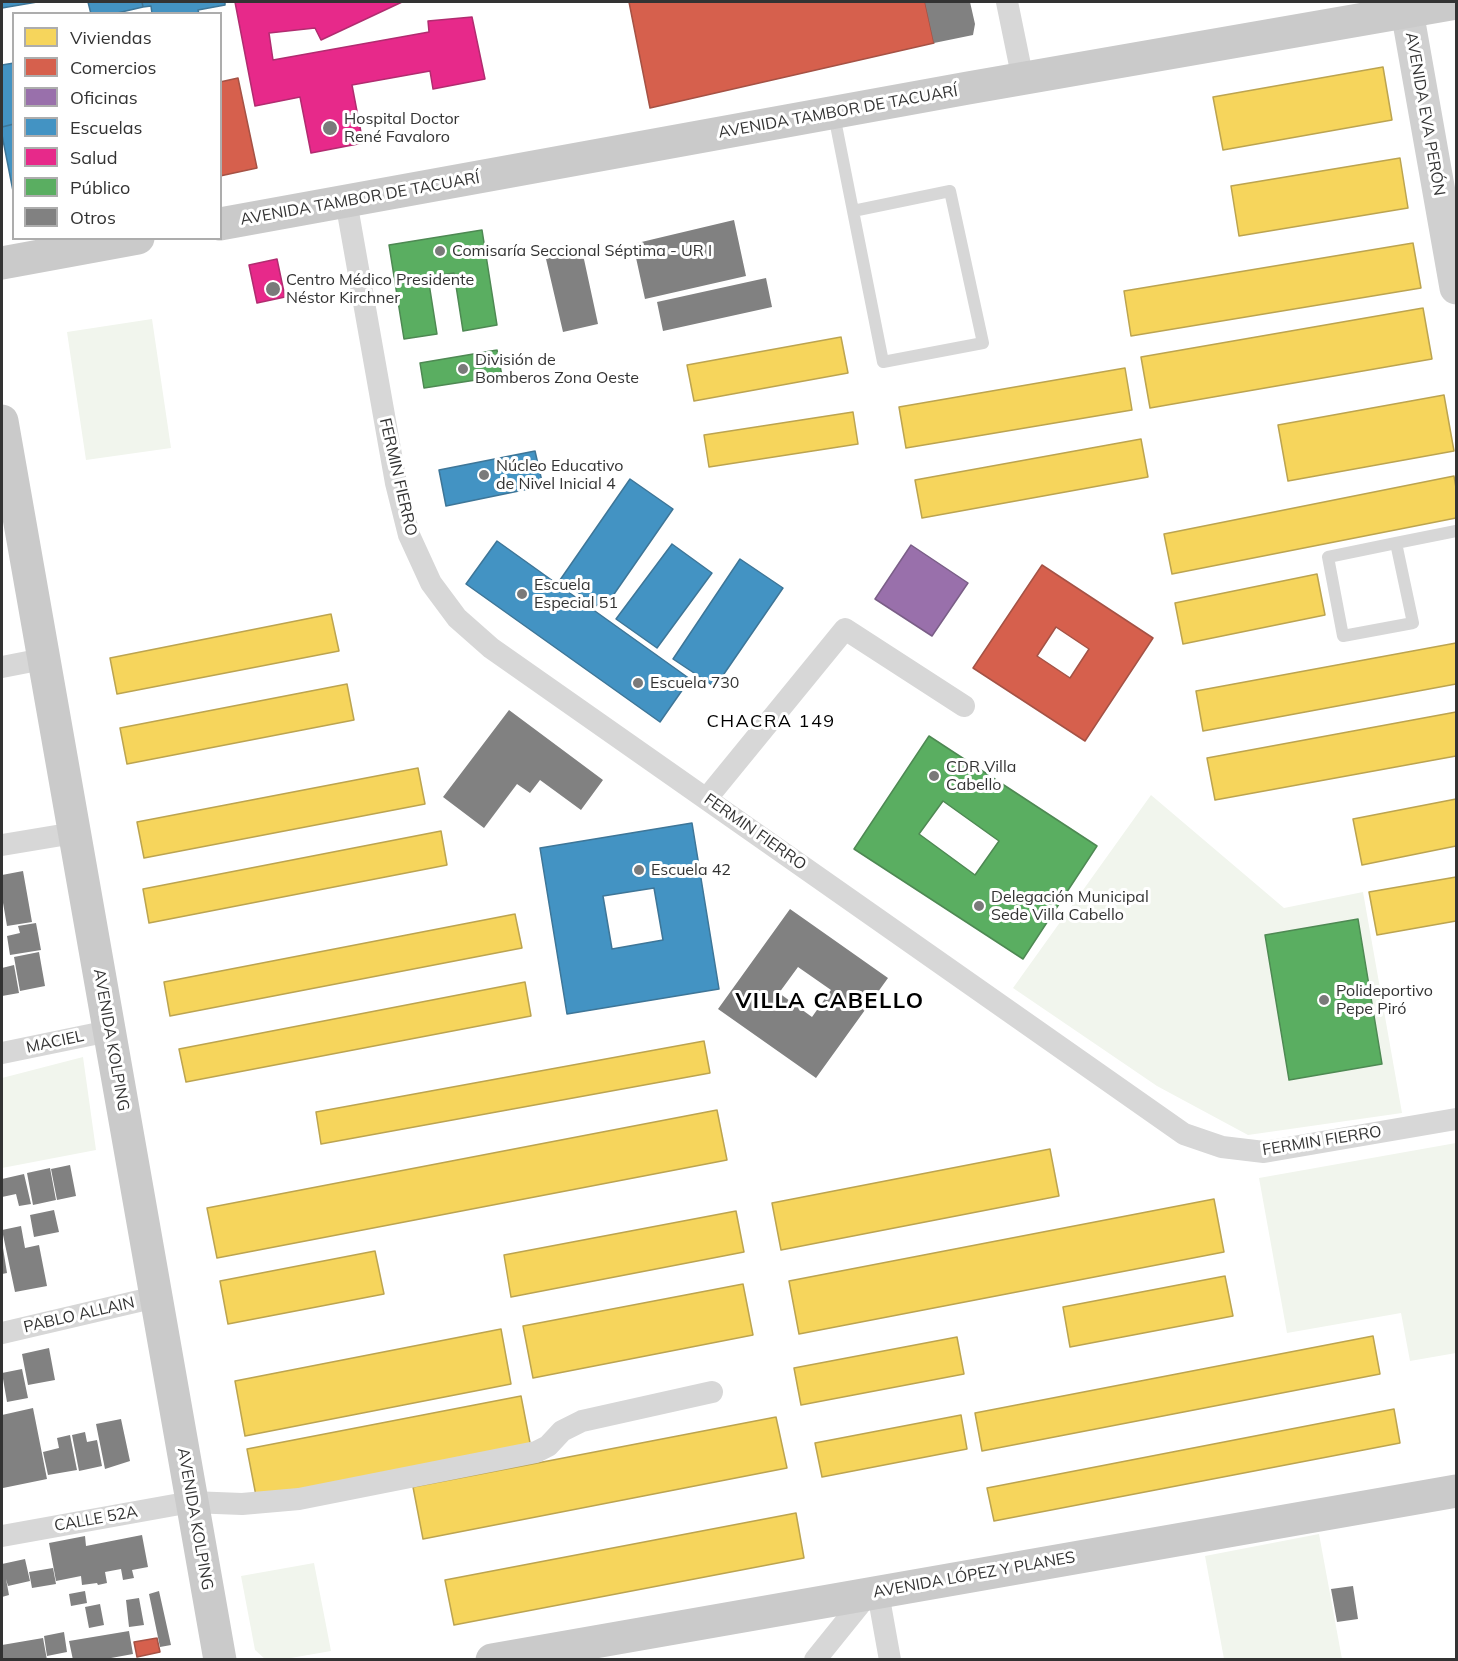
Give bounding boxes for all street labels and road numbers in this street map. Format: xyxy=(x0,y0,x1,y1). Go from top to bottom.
street label: AVENIDA EVA PERÓN xyxy=(1401,31,1449,197)
street label: AVENIDA TAMBOR DE TACUARÍ xyxy=(717,81,959,143)
street label: AVENIDA TAMBOR DE TACUARÍ xyxy=(239,168,481,230)
street label: FERMIN FIERRO xyxy=(375,416,421,538)
street label: FERMIN FIERRO xyxy=(700,790,810,874)
street label: AVENIDA KOLPING xyxy=(89,967,133,1113)
street label: MACIEL xyxy=(24,1027,86,1057)
street label: FERMIN FIERRO xyxy=(1261,1122,1383,1160)
street label: PABLO ALLAIN xyxy=(22,1293,136,1337)
street label: AVENIDA KOLPING xyxy=(173,1446,217,1592)
street label: CALLE 52A xyxy=(53,1502,139,1536)
street label: AVENIDA LÓPEZ Y PLANES xyxy=(871,1548,1077,1602)

